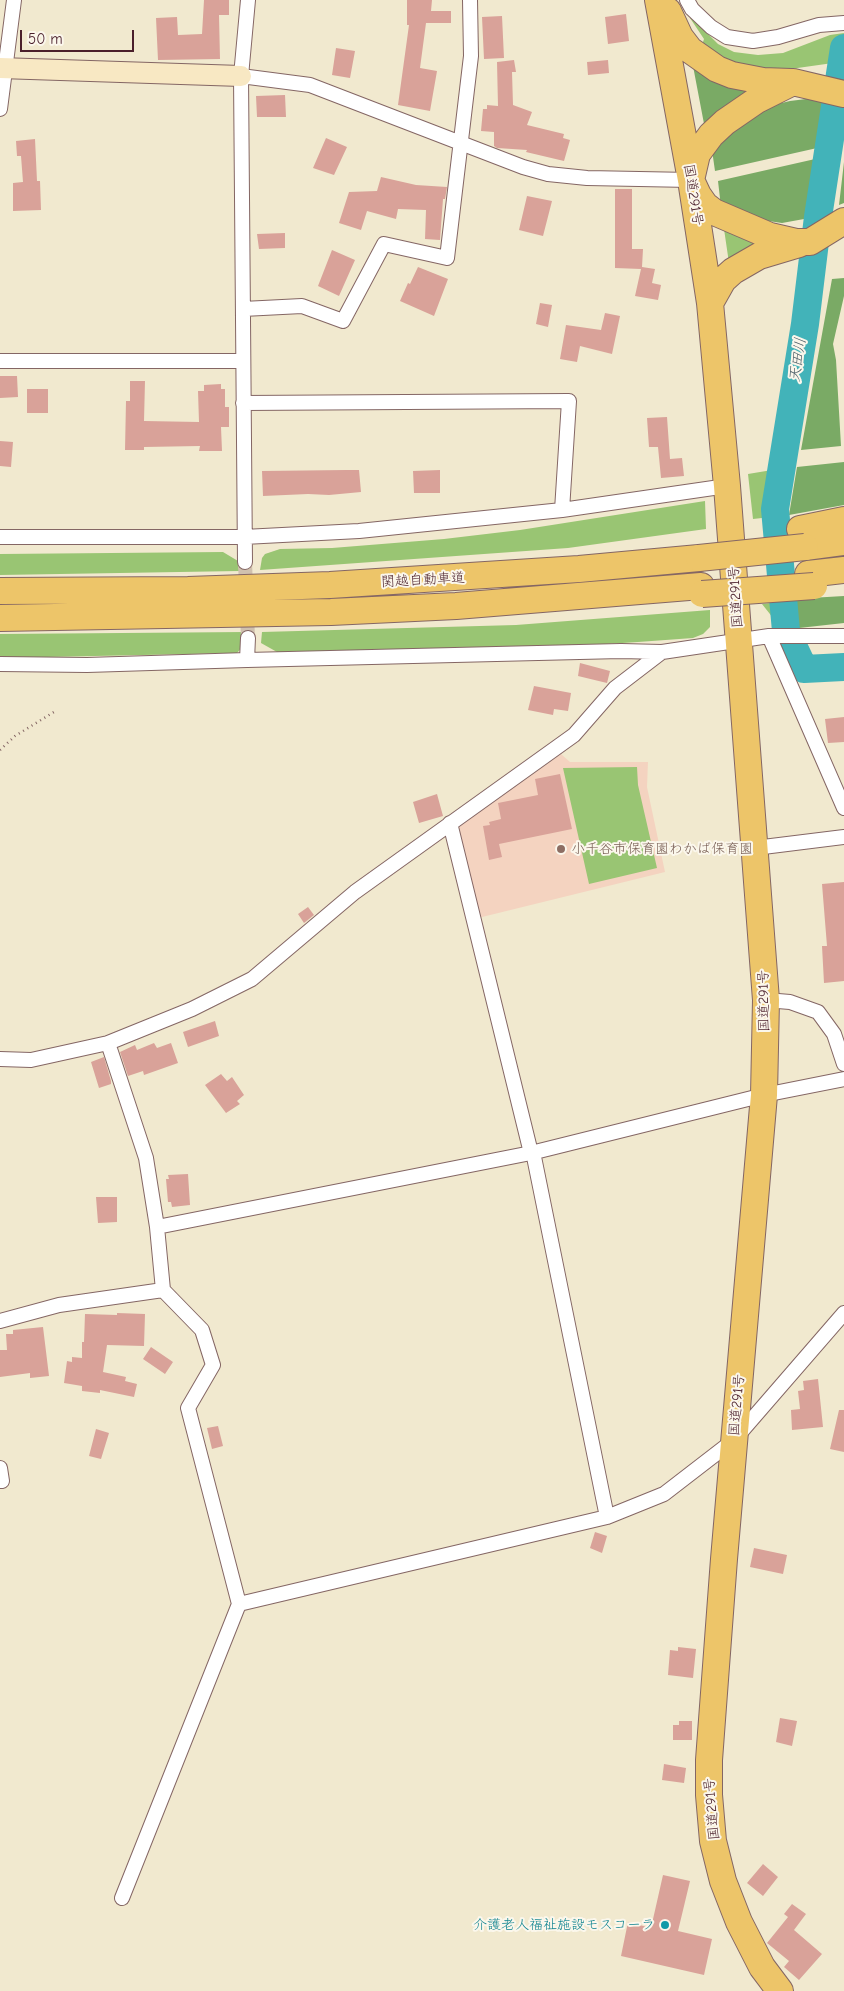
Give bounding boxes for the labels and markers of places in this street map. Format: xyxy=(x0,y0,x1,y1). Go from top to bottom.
place label: 小千谷市保育園わかば保育園 xyxy=(571,841,753,857)
marker: 小千谷市保育園わかば保育園 xyxy=(555,843,567,855)
place label: 介護老人福祉施設モスコーラ xyxy=(473,1917,655,1933)
marker: 介護老人福祉施設モスコーラ xyxy=(659,1919,671,1931)

